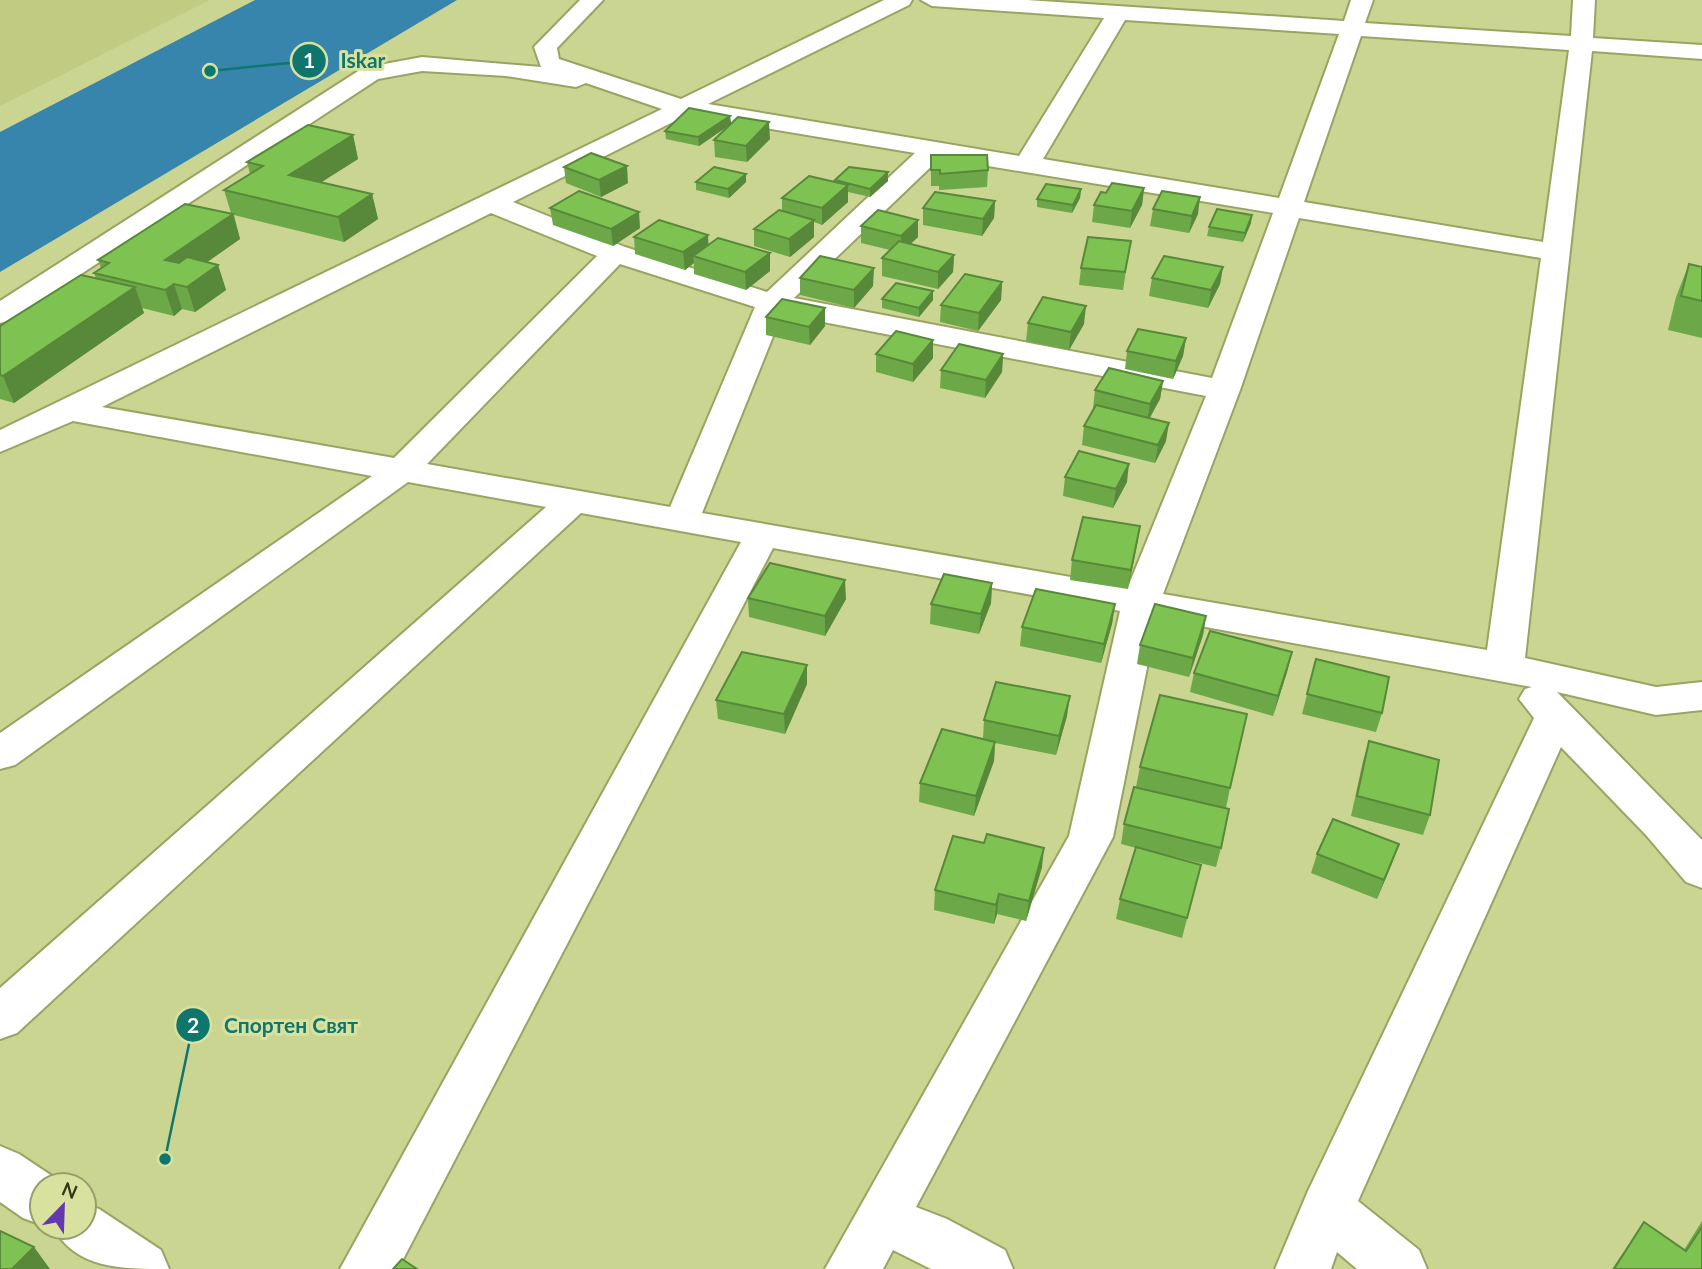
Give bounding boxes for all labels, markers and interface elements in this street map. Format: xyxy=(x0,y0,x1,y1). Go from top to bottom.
callout: Iskar xyxy=(291,40,399,82)
text: 1 xyxy=(303,47,315,72)
text: Iskar xyxy=(341,47,386,72)
callout: Спортен Свят xyxy=(175,1004,372,1046)
text: 2 xyxy=(187,1012,199,1037)
text: Спортен Свят xyxy=(224,1012,358,1037)
north arrow xyxy=(28,1171,98,1241)
text: N xyxy=(59,1176,81,1203)

